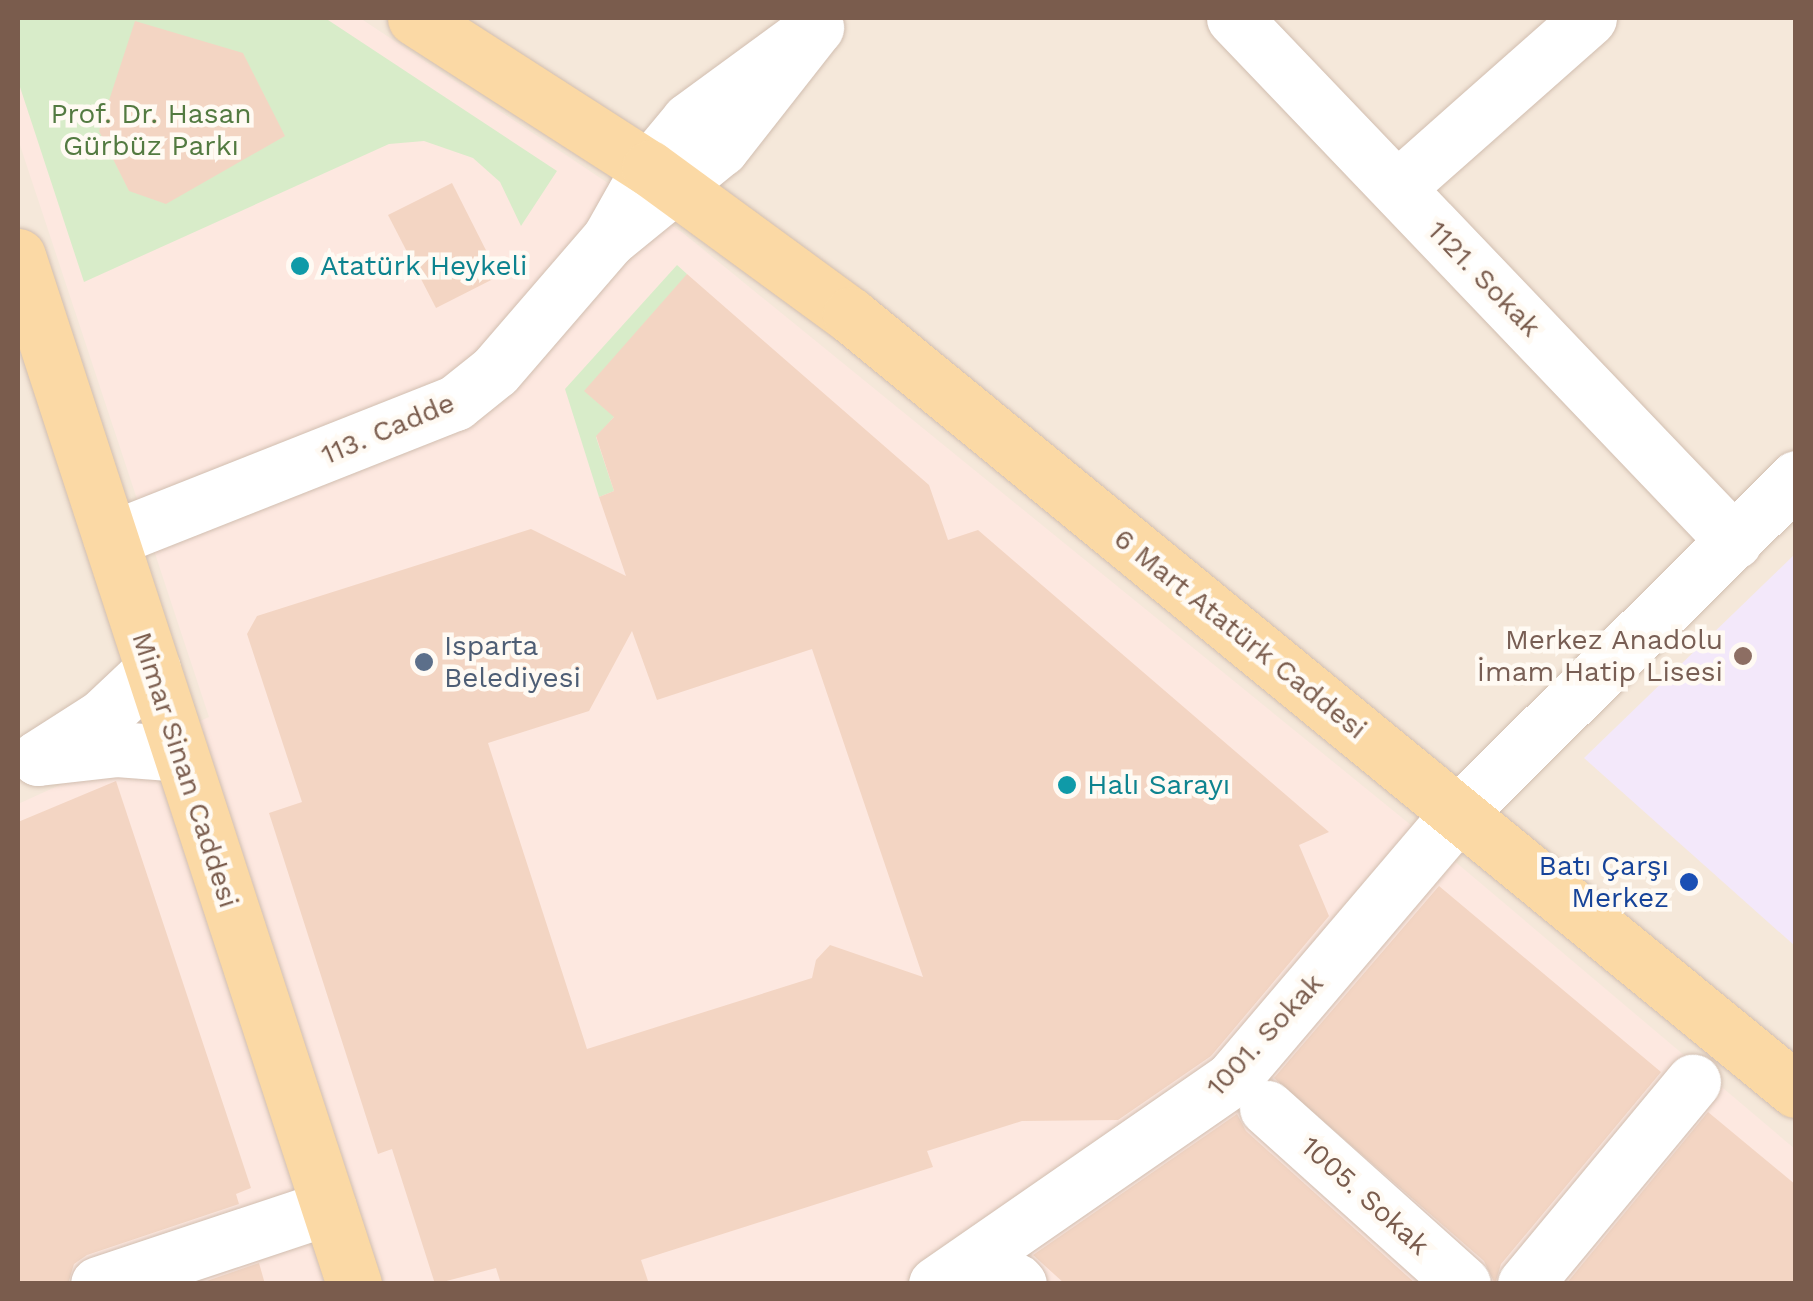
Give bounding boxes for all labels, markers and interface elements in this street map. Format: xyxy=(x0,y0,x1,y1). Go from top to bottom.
park label: Prof. Dr. Hasan Gürbüz Parkı xyxy=(50,97,252,163)
street label: 1121. Sokak xyxy=(1420,214,1548,344)
place label: Atatürk Heykeli xyxy=(320,249,528,283)
marker: Atatürk Heykeli xyxy=(289,255,311,277)
street label: 113. Cadde xyxy=(316,386,460,472)
street label: 6 Mart Atatürk Caddesi xyxy=(1106,521,1374,747)
place label: Merkez Anadolu İmam Hatip Lisesi xyxy=(1477,623,1723,689)
street label: Mimar Sinan Caddesi xyxy=(124,628,246,912)
place label: Isparta Belediyesi xyxy=(444,629,581,695)
marker: Merkez Anadolu İmam Hatip Lisesi xyxy=(1732,645,1754,667)
marker: Isparta Belediyesi xyxy=(413,651,435,673)
place label: Halı Sarayı xyxy=(1087,768,1230,802)
marker: Halı Sarayı xyxy=(1056,774,1078,796)
place label: Batı Çarşı Merkez xyxy=(1539,849,1669,915)
marker: Batı Çarşı Merkez xyxy=(1678,871,1700,893)
street label: 1001. Sokak xyxy=(1200,967,1330,1103)
street label: 1005. Sokak xyxy=(1294,1130,1436,1262)

